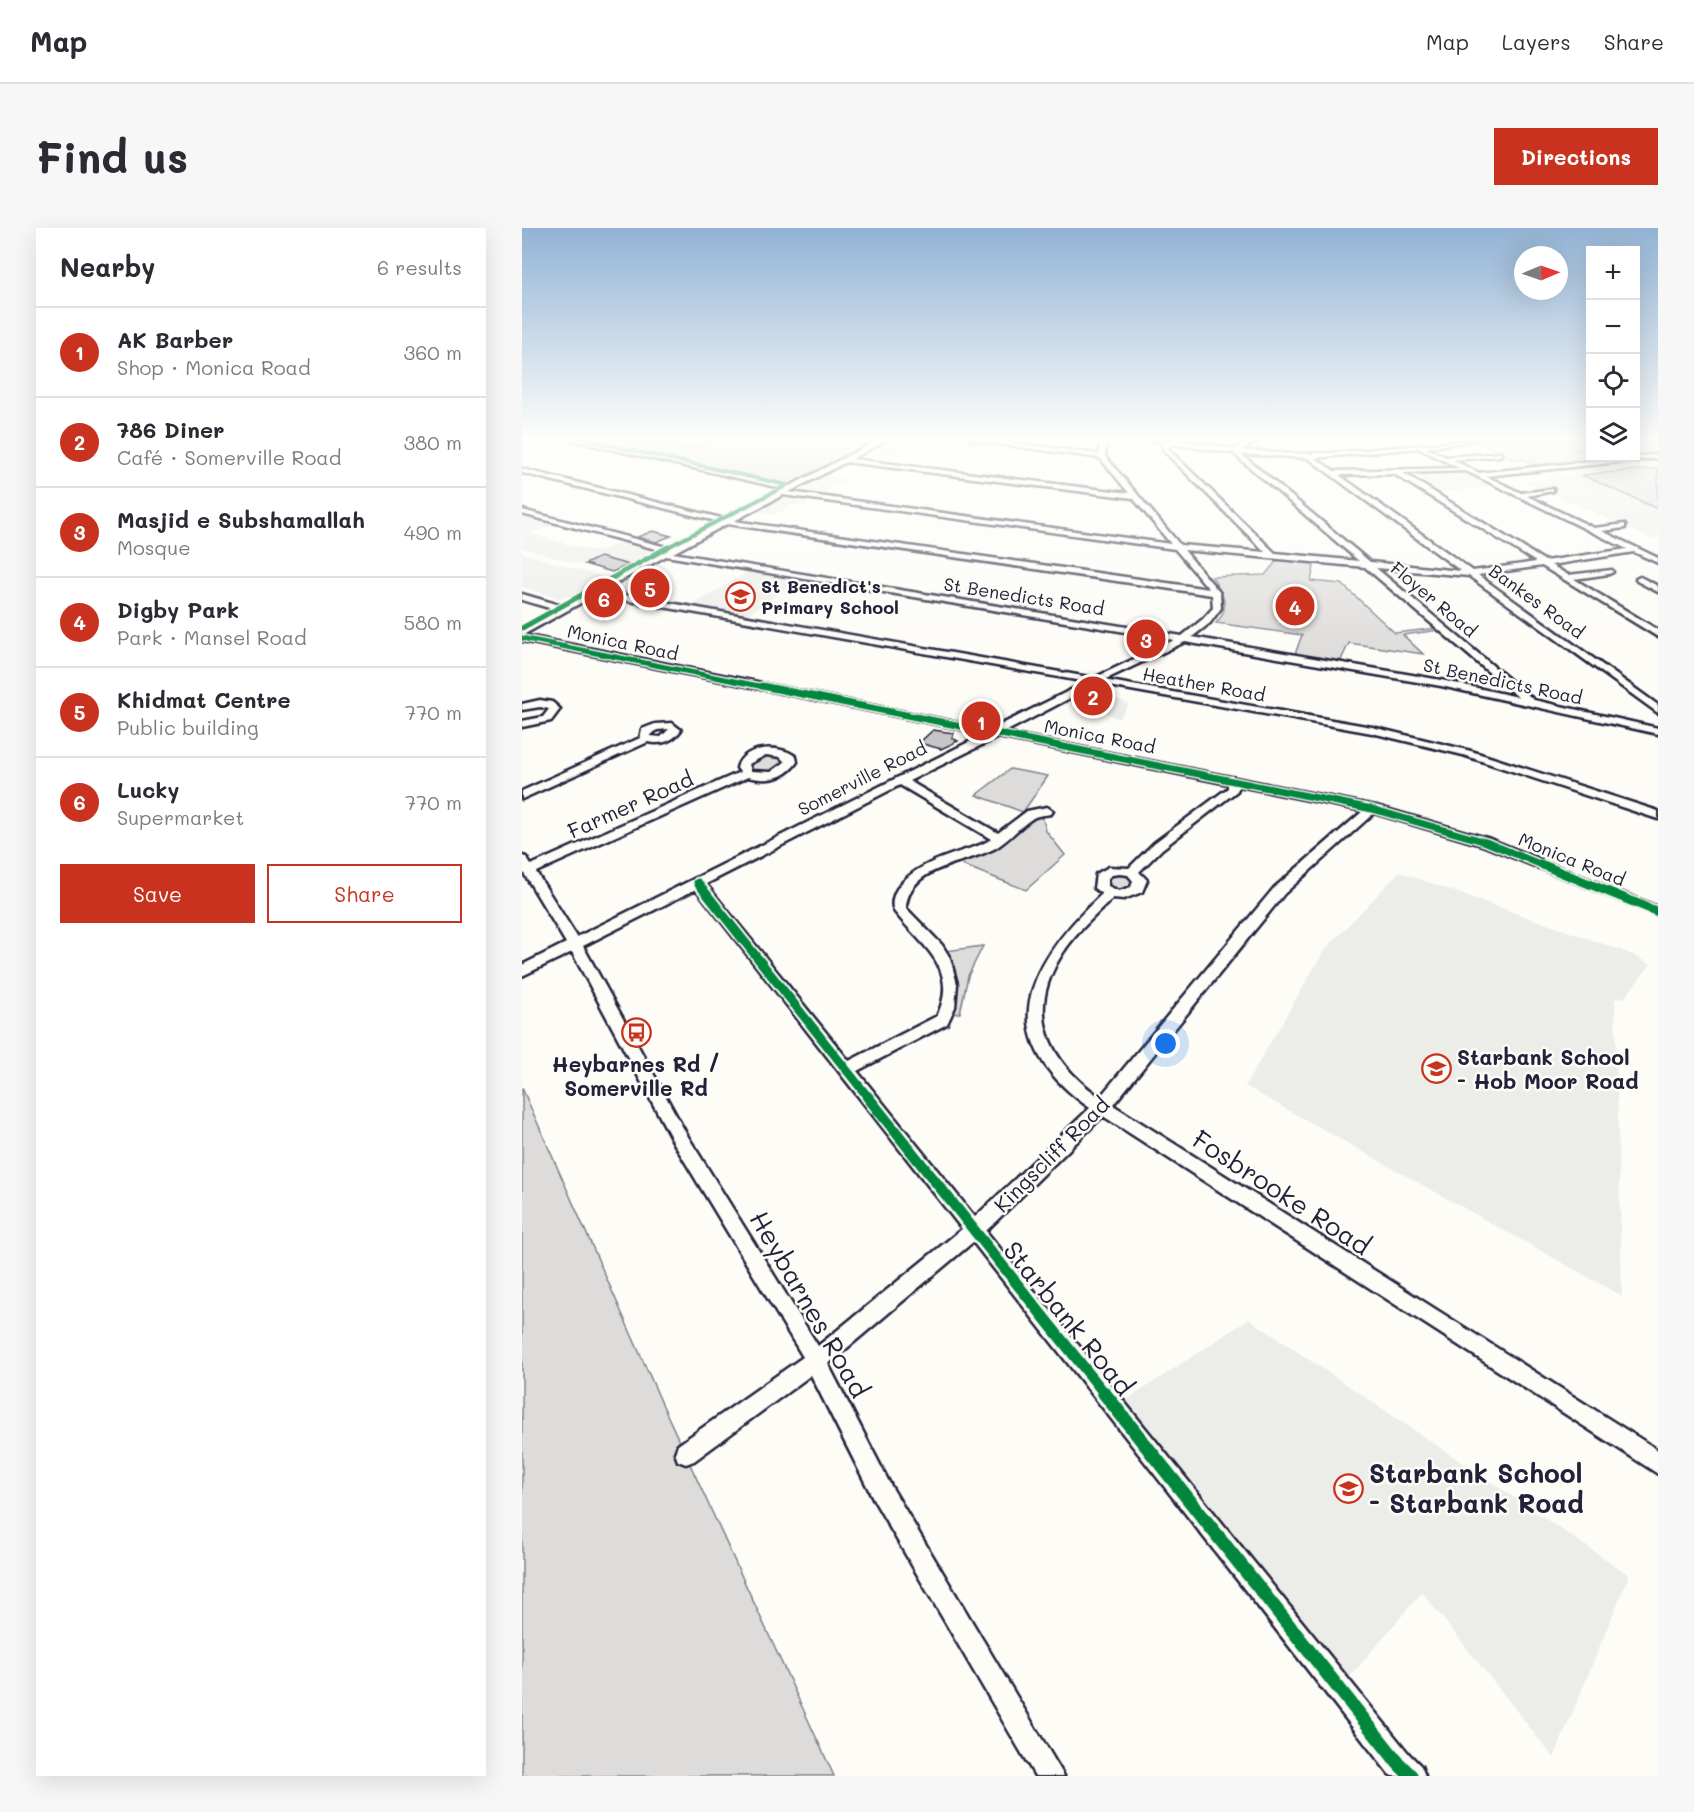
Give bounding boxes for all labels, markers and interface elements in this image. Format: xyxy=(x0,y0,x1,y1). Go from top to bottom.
text: Map xyxy=(30,23,87,59)
text: Map xyxy=(1426,28,1469,55)
text: Layers xyxy=(1502,28,1571,55)
text: Share xyxy=(1604,28,1664,55)
button: Directions xyxy=(1494,128,1658,185)
text: Find us xyxy=(36,129,188,184)
north arrow xyxy=(1514,246,1568,300)
map controls xyxy=(1586,246,1640,462)
button: + xyxy=(1586,246,1640,300)
text: Nearby xyxy=(60,250,155,284)
text: 6 results xyxy=(377,254,462,280)
button: − xyxy=(1586,300,1640,354)
text: AK Barber xyxy=(117,325,233,354)
text: 1 xyxy=(75,339,84,365)
text: 360 m xyxy=(404,339,462,365)
text: Shop · Monica Road xyxy=(117,354,311,380)
button: locate xyxy=(1586,354,1640,408)
button: layers xyxy=(1586,408,1640,462)
text: 786 Diner xyxy=(117,415,225,444)
text: 2 xyxy=(74,429,85,455)
text: 380 m xyxy=(404,429,462,455)
text: Café · Somerville Road xyxy=(117,444,341,470)
text: Masjid e Subshamallah xyxy=(117,505,365,534)
text: 3 xyxy=(74,519,86,545)
text: 490 m xyxy=(404,519,462,545)
text: Mosque xyxy=(117,534,191,560)
street label: Floyer Road xyxy=(1386,556,1482,642)
street label: Bankes Road xyxy=(1484,558,1590,644)
pin: 5 xyxy=(630,566,670,610)
street label: St Benedicts Road xyxy=(942,571,1106,621)
place label: St Benedict's Primary School xyxy=(761,574,899,619)
pin: 6 xyxy=(584,576,623,620)
school or university icon: St Benedict's Primary School xyxy=(724,580,756,612)
pin: 4 xyxy=(1276,584,1314,628)
text: Digby Park xyxy=(117,595,239,624)
text: 4 xyxy=(73,609,86,635)
text: 580 m xyxy=(404,609,462,635)
pin: 3 xyxy=(1126,616,1166,662)
street label: Monica Road xyxy=(565,619,681,665)
text: Park · Mansel Road xyxy=(117,624,307,650)
street label: St Benedicts Road xyxy=(1421,652,1585,710)
street label: Heather Road xyxy=(1141,661,1267,707)
pin: 2 xyxy=(1074,674,1112,718)
text: Khidmat Centre xyxy=(117,685,291,714)
pin: 1 xyxy=(962,698,1000,744)
text: 5 xyxy=(74,699,85,725)
text: 770 m xyxy=(405,699,462,725)
street label: Monica Road xyxy=(1042,713,1158,759)
text: Public building xyxy=(117,714,259,740)
street label: Somerville Road xyxy=(794,735,930,821)
street label: Farmer Road xyxy=(563,764,697,844)
text: Lucky xyxy=(117,775,179,804)
text: 6 xyxy=(73,789,86,815)
text: 770 m xyxy=(405,789,462,815)
text: Supermarket xyxy=(117,804,244,830)
street label: Monica Road xyxy=(1515,827,1629,891)
button: Save xyxy=(60,864,255,923)
button: Share xyxy=(267,864,462,923)
bus stop icon: Heybarnes Rd / Somerville Rd xyxy=(620,1016,652,1048)
your location xyxy=(1151,1029,1180,1058)
place label: Starbank School - Hob Moor Road xyxy=(1457,1043,1638,1094)
place label: Heybarnes Rd / Somerville Rd xyxy=(552,1050,720,1101)
school or university icon: Starbank School - Hob Moor Road xyxy=(1420,1052,1452,1084)
street label: Kingscliff Road xyxy=(987,1090,1115,1218)
street label: Fosbrooke Road xyxy=(1186,1122,1378,1262)
street label: Heybarnes Road xyxy=(743,1204,877,1404)
street label: Starbank Road xyxy=(996,1234,1142,1402)
place label: Starbank School - Starbank Road xyxy=(1369,1456,1584,1520)
school or university icon: Starbank School - Starbank Road xyxy=(1332,1472,1364,1504)

